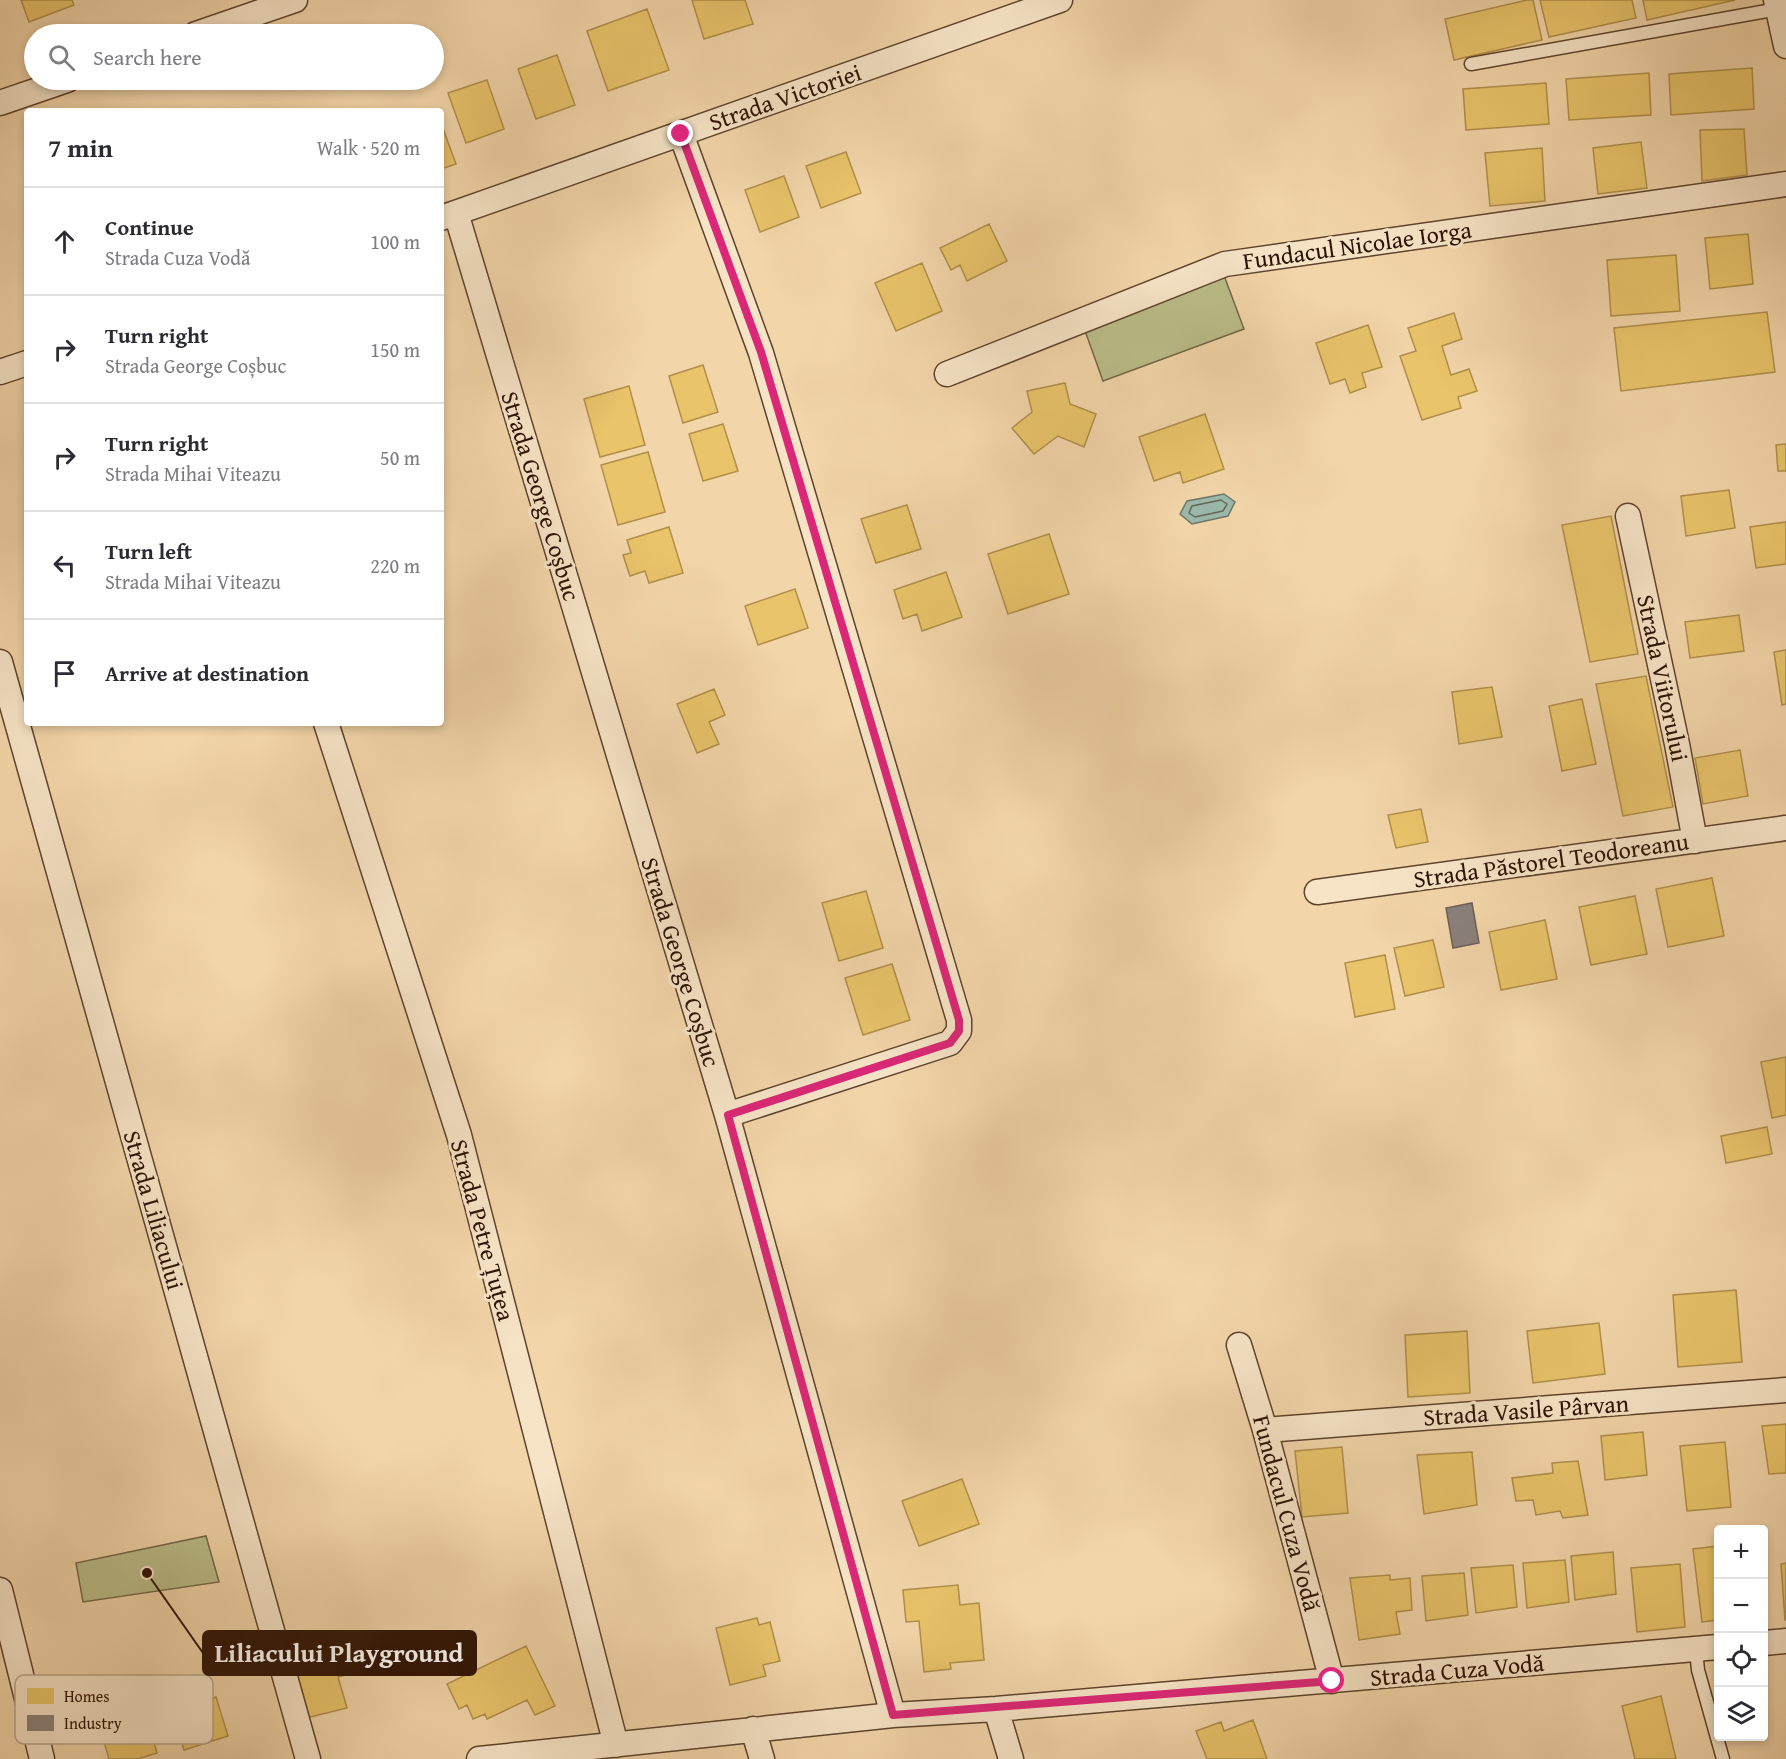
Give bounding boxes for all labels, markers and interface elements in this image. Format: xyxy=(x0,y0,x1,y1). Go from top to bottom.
search box xyxy=(24,24,444,90)
icon: search xyxy=(45,41,78,74)
text: Search here xyxy=(93,41,202,73)
street label: Strada Victoriei xyxy=(704,54,866,139)
route end xyxy=(667,120,693,146)
text: 7 min xyxy=(48,128,113,167)
text: Walk · 520 m xyxy=(317,133,420,162)
text: Continue xyxy=(105,211,194,243)
street label: Fundacul Nicolae Iorga xyxy=(1240,212,1474,278)
icon: ahead xyxy=(48,225,81,258)
text: 100 m xyxy=(370,227,420,256)
text: Strada Cuza Vodă xyxy=(105,243,250,272)
text: Turn right xyxy=(105,319,208,351)
icon: right xyxy=(48,333,81,366)
text: 150 m xyxy=(370,335,420,364)
text: Strada George Coșbuc xyxy=(105,351,286,380)
street label: Strada George Coșbuc xyxy=(492,387,590,605)
text: Turn right xyxy=(105,427,208,459)
icon: right xyxy=(48,441,81,474)
text: 50 m xyxy=(380,443,420,472)
text: Strada Mihai Viteazu xyxy=(105,459,281,488)
text: Turn left xyxy=(105,535,192,567)
icon: left xyxy=(48,549,81,582)
text: 220 m xyxy=(370,551,420,580)
text: Strada Mihai Viteazu xyxy=(105,567,281,596)
street label: Strada Viitorului xyxy=(1628,591,1698,765)
icon: arrive xyxy=(48,657,81,690)
text: Arrive at destination xyxy=(105,657,309,689)
street label: Strada Păstorel Teodoreanu xyxy=(1411,823,1691,897)
street label: Strada George Coșbuc xyxy=(632,853,730,1071)
street label: Strada Liliacului xyxy=(115,1126,193,1294)
street label: Strada Petre Țuțea xyxy=(442,1135,524,1325)
street label: Strada Vasile Pârvan xyxy=(1422,1385,1631,1435)
street label: Fundacul Cuza Vodă xyxy=(1244,1411,1330,1616)
map controls xyxy=(1714,1525,1768,1741)
button: + xyxy=(1714,1525,1768,1579)
button: − xyxy=(1714,1579,1768,1633)
callout: Liliacului Playground xyxy=(203,1631,476,1675)
text: Liliacului Playground xyxy=(215,1633,464,1672)
button: locate xyxy=(1714,1633,1768,1687)
street label: Strada Cuza Vodă xyxy=(1369,1645,1546,1695)
route start xyxy=(1318,1667,1344,1693)
legend xyxy=(15,1675,213,1744)
text: Homes xyxy=(64,1684,110,1708)
button: layers xyxy=(1714,1687,1768,1741)
text: Industry xyxy=(64,1711,122,1735)

